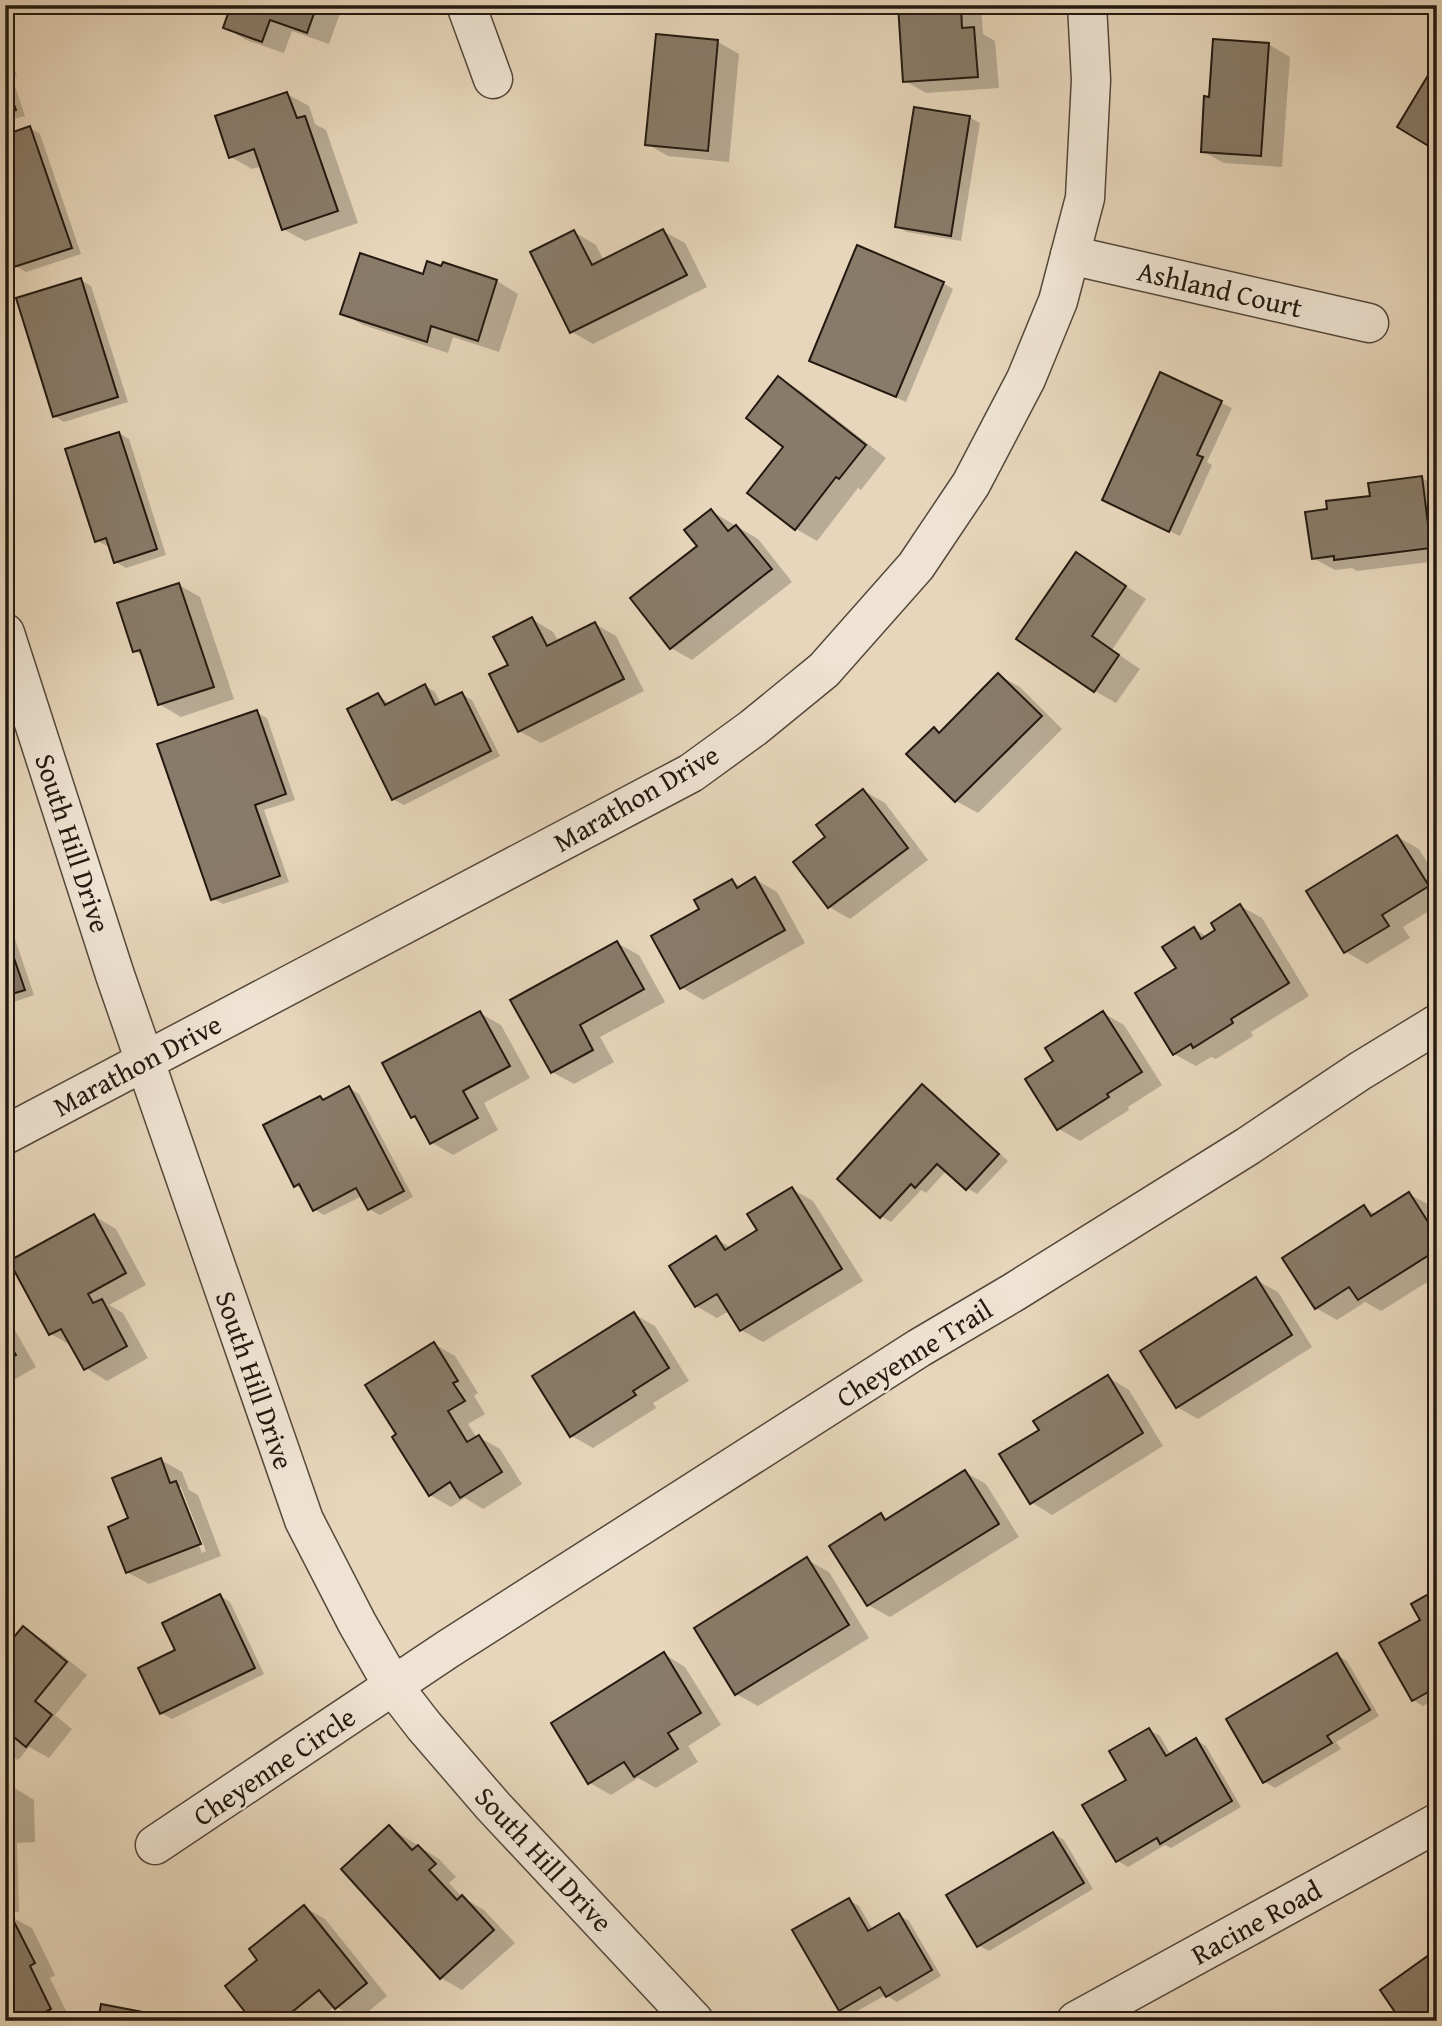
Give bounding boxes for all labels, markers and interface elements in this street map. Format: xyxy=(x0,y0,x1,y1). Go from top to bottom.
street label: Ashland Court xyxy=(1134,250,1307,327)
street label: Marathon Drive xyxy=(545,733,726,862)
street label: South Hill Drive xyxy=(25,748,122,938)
street label: Marathon Drive xyxy=(45,1003,228,1126)
street label: South Hill Drive xyxy=(206,1285,305,1474)
street label: Cheyenne Trail xyxy=(828,1288,1000,1417)
street label: Cheyenne Circle xyxy=(184,1696,363,1835)
street label: South Hill Drive xyxy=(466,1777,623,1941)
street label: Racine Road xyxy=(1183,1869,1328,1974)

